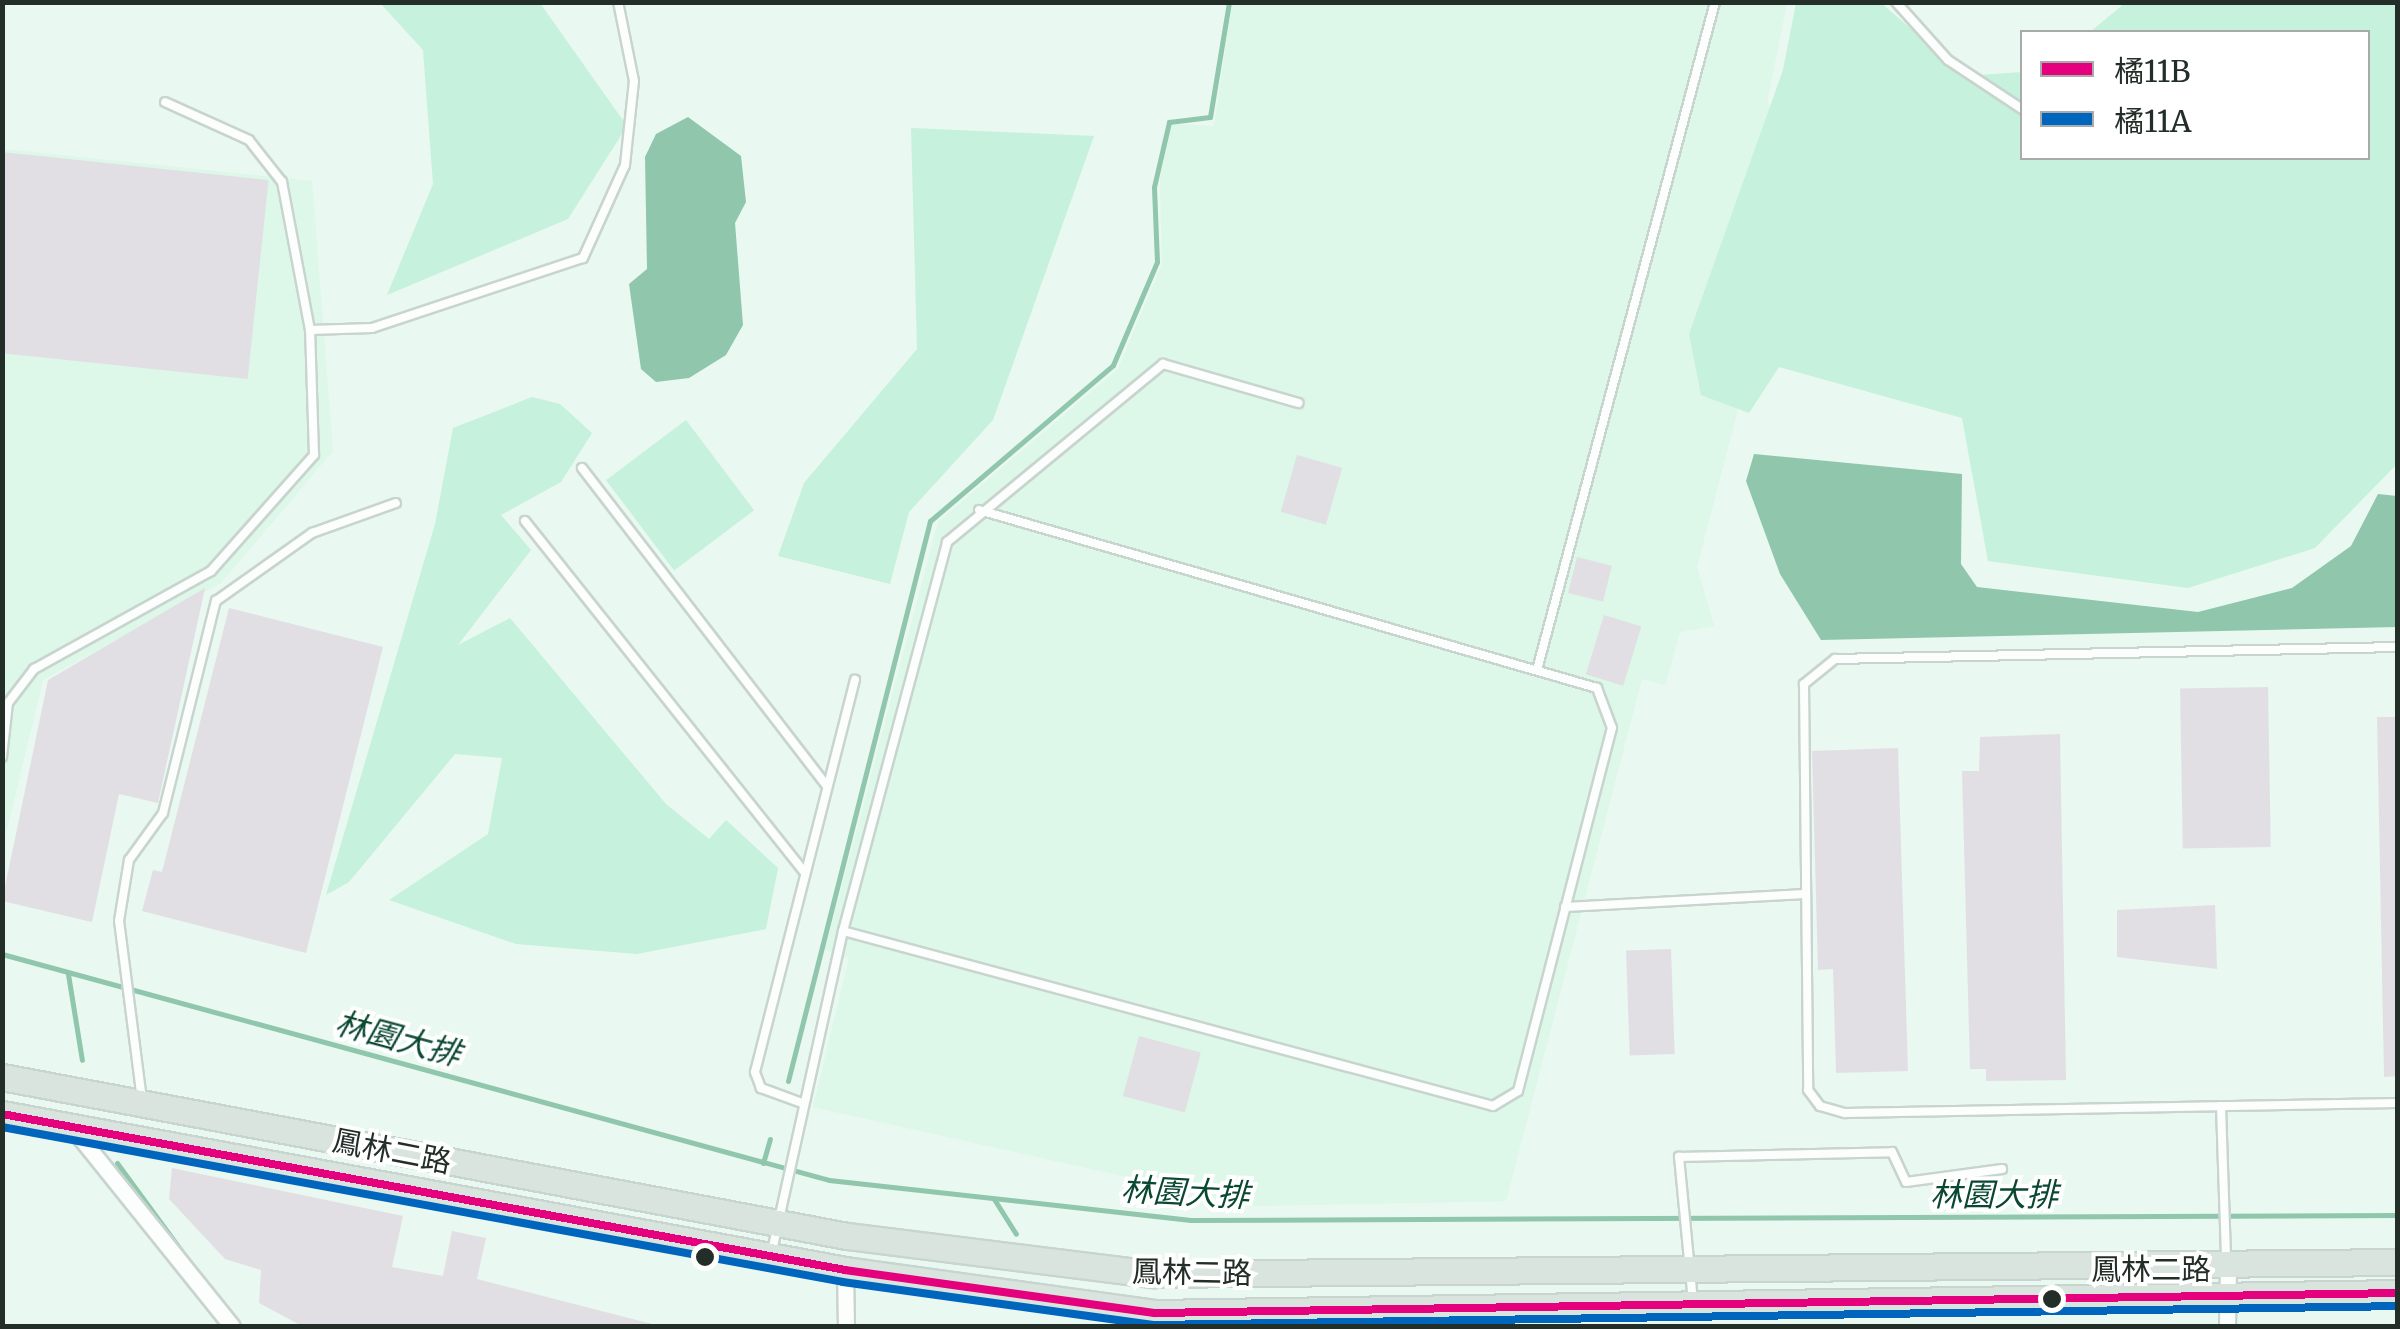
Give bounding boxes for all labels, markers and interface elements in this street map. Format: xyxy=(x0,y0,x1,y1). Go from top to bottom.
legend xyxy=(2020,30,2370,160)
text: 橘11B xyxy=(2114,52,2190,90)
text: 橘11A xyxy=(2114,102,2191,140)
water label: 林園大排 xyxy=(331,1004,465,1074)
street label: 鳳林二路 xyxy=(330,1122,454,1180)
water label: 林園大排 xyxy=(1120,1170,1250,1216)
water label: 林園大排 xyxy=(1930,1176,2058,1214)
unlabelled marker xyxy=(695,1247,715,1267)
street label: 鳳林二路 xyxy=(2091,1251,2211,1287)
street label: 鳳林二路 xyxy=(1132,1253,1252,1291)
unlabelled marker xyxy=(2042,1289,2062,1309)

